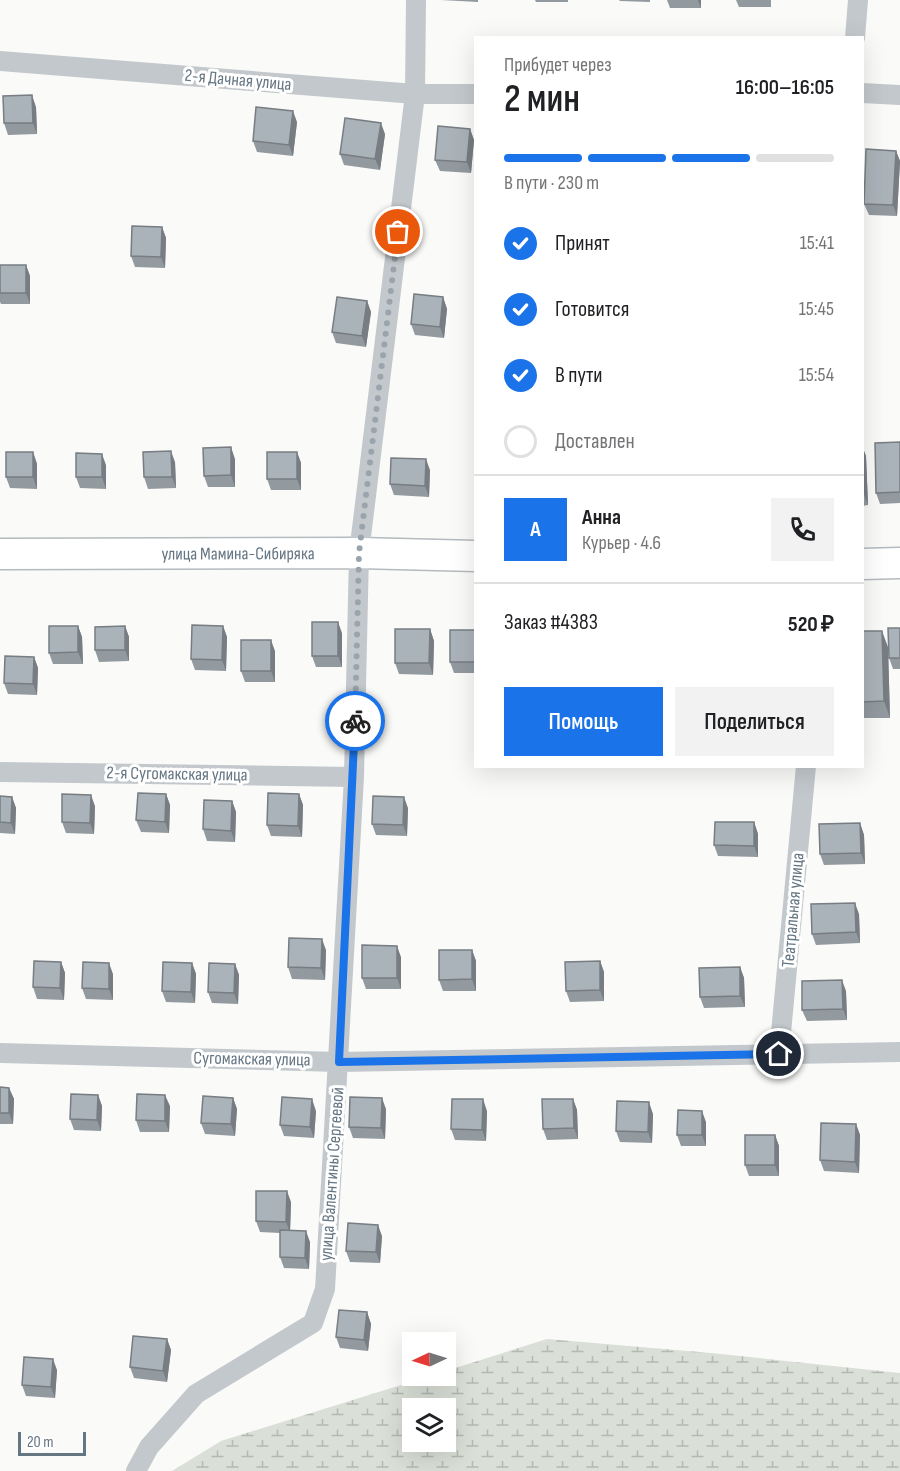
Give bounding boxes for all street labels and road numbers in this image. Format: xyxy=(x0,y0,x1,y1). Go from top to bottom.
street label: 2-я Дачная улица xyxy=(184,65,292,95)
street label: улица Мамина-Сибиряка xyxy=(161,543,315,564)
street label: 2-я Сугомакская улица xyxy=(106,762,248,786)
street label: Театральная улица xyxy=(778,852,808,968)
street label: Сугомакская улица xyxy=(193,1047,311,1071)
street label: улица Валентины Сергеевой xyxy=(315,1086,349,1262)

